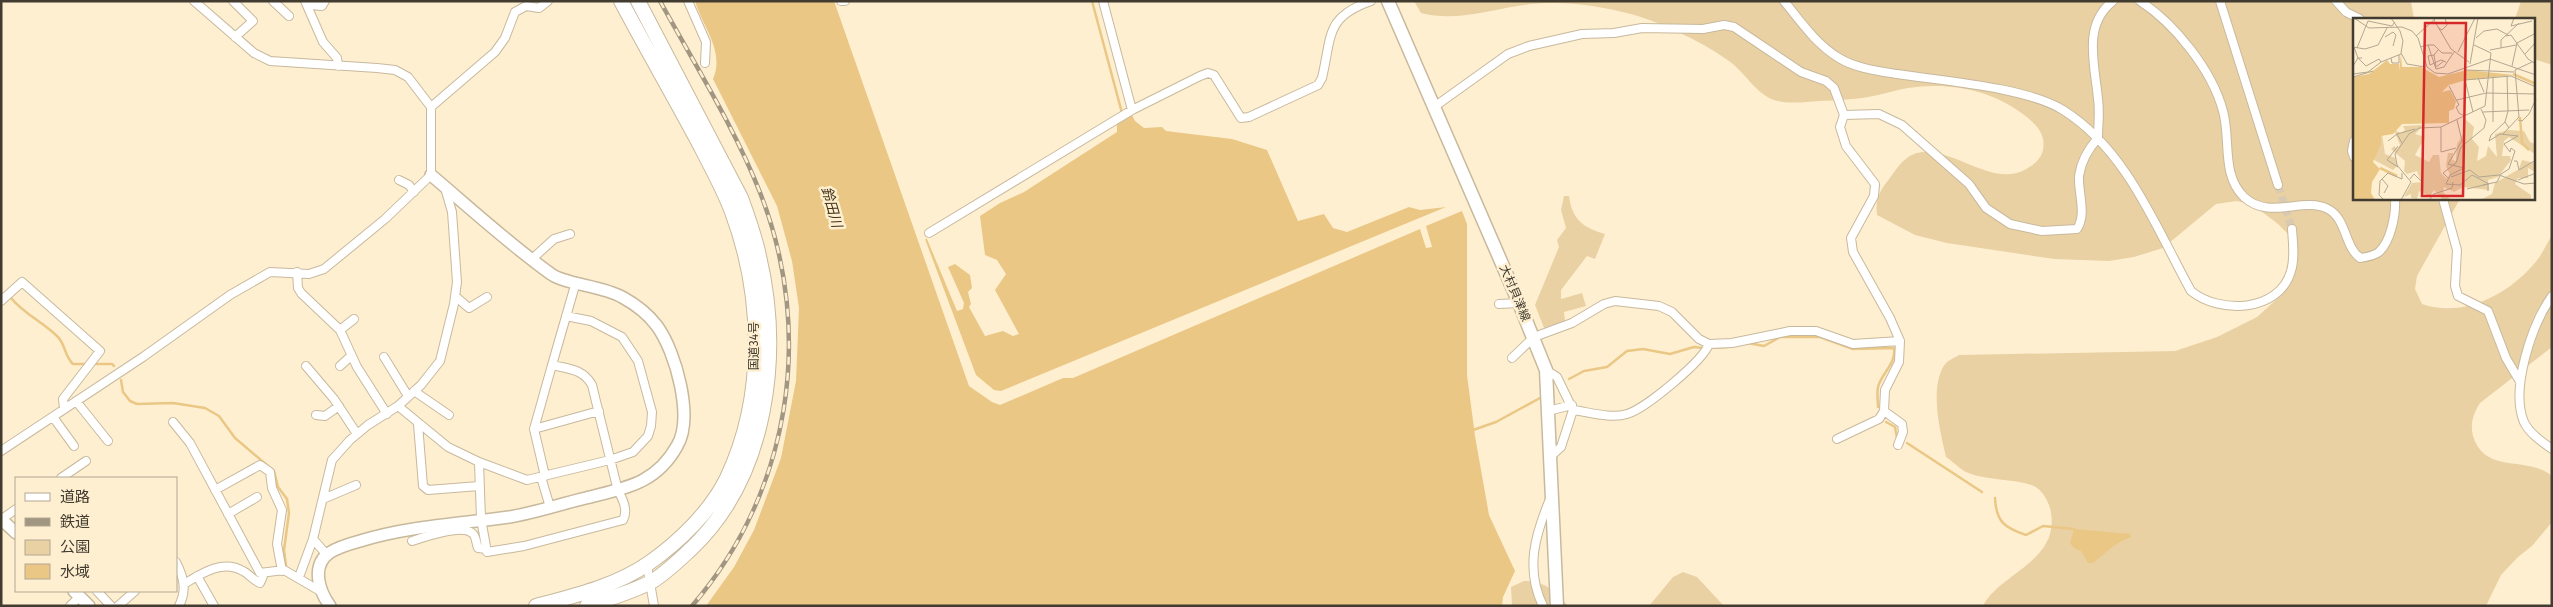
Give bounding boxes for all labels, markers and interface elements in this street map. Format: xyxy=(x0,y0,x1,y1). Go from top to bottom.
inset map xyxy=(2353,18,2536,200)
water label: 鈴田川 xyxy=(818,185,846,232)
street label: 大村貝津線 xyxy=(1497,263,1533,323)
street label: 国道34号 xyxy=(747,322,761,370)
legend xyxy=(15,477,178,592)
text: 道路 xyxy=(60,488,90,506)
text: 鉄道 xyxy=(60,513,90,531)
text: 公園 xyxy=(60,538,90,556)
text: 水域 xyxy=(60,563,90,581)

